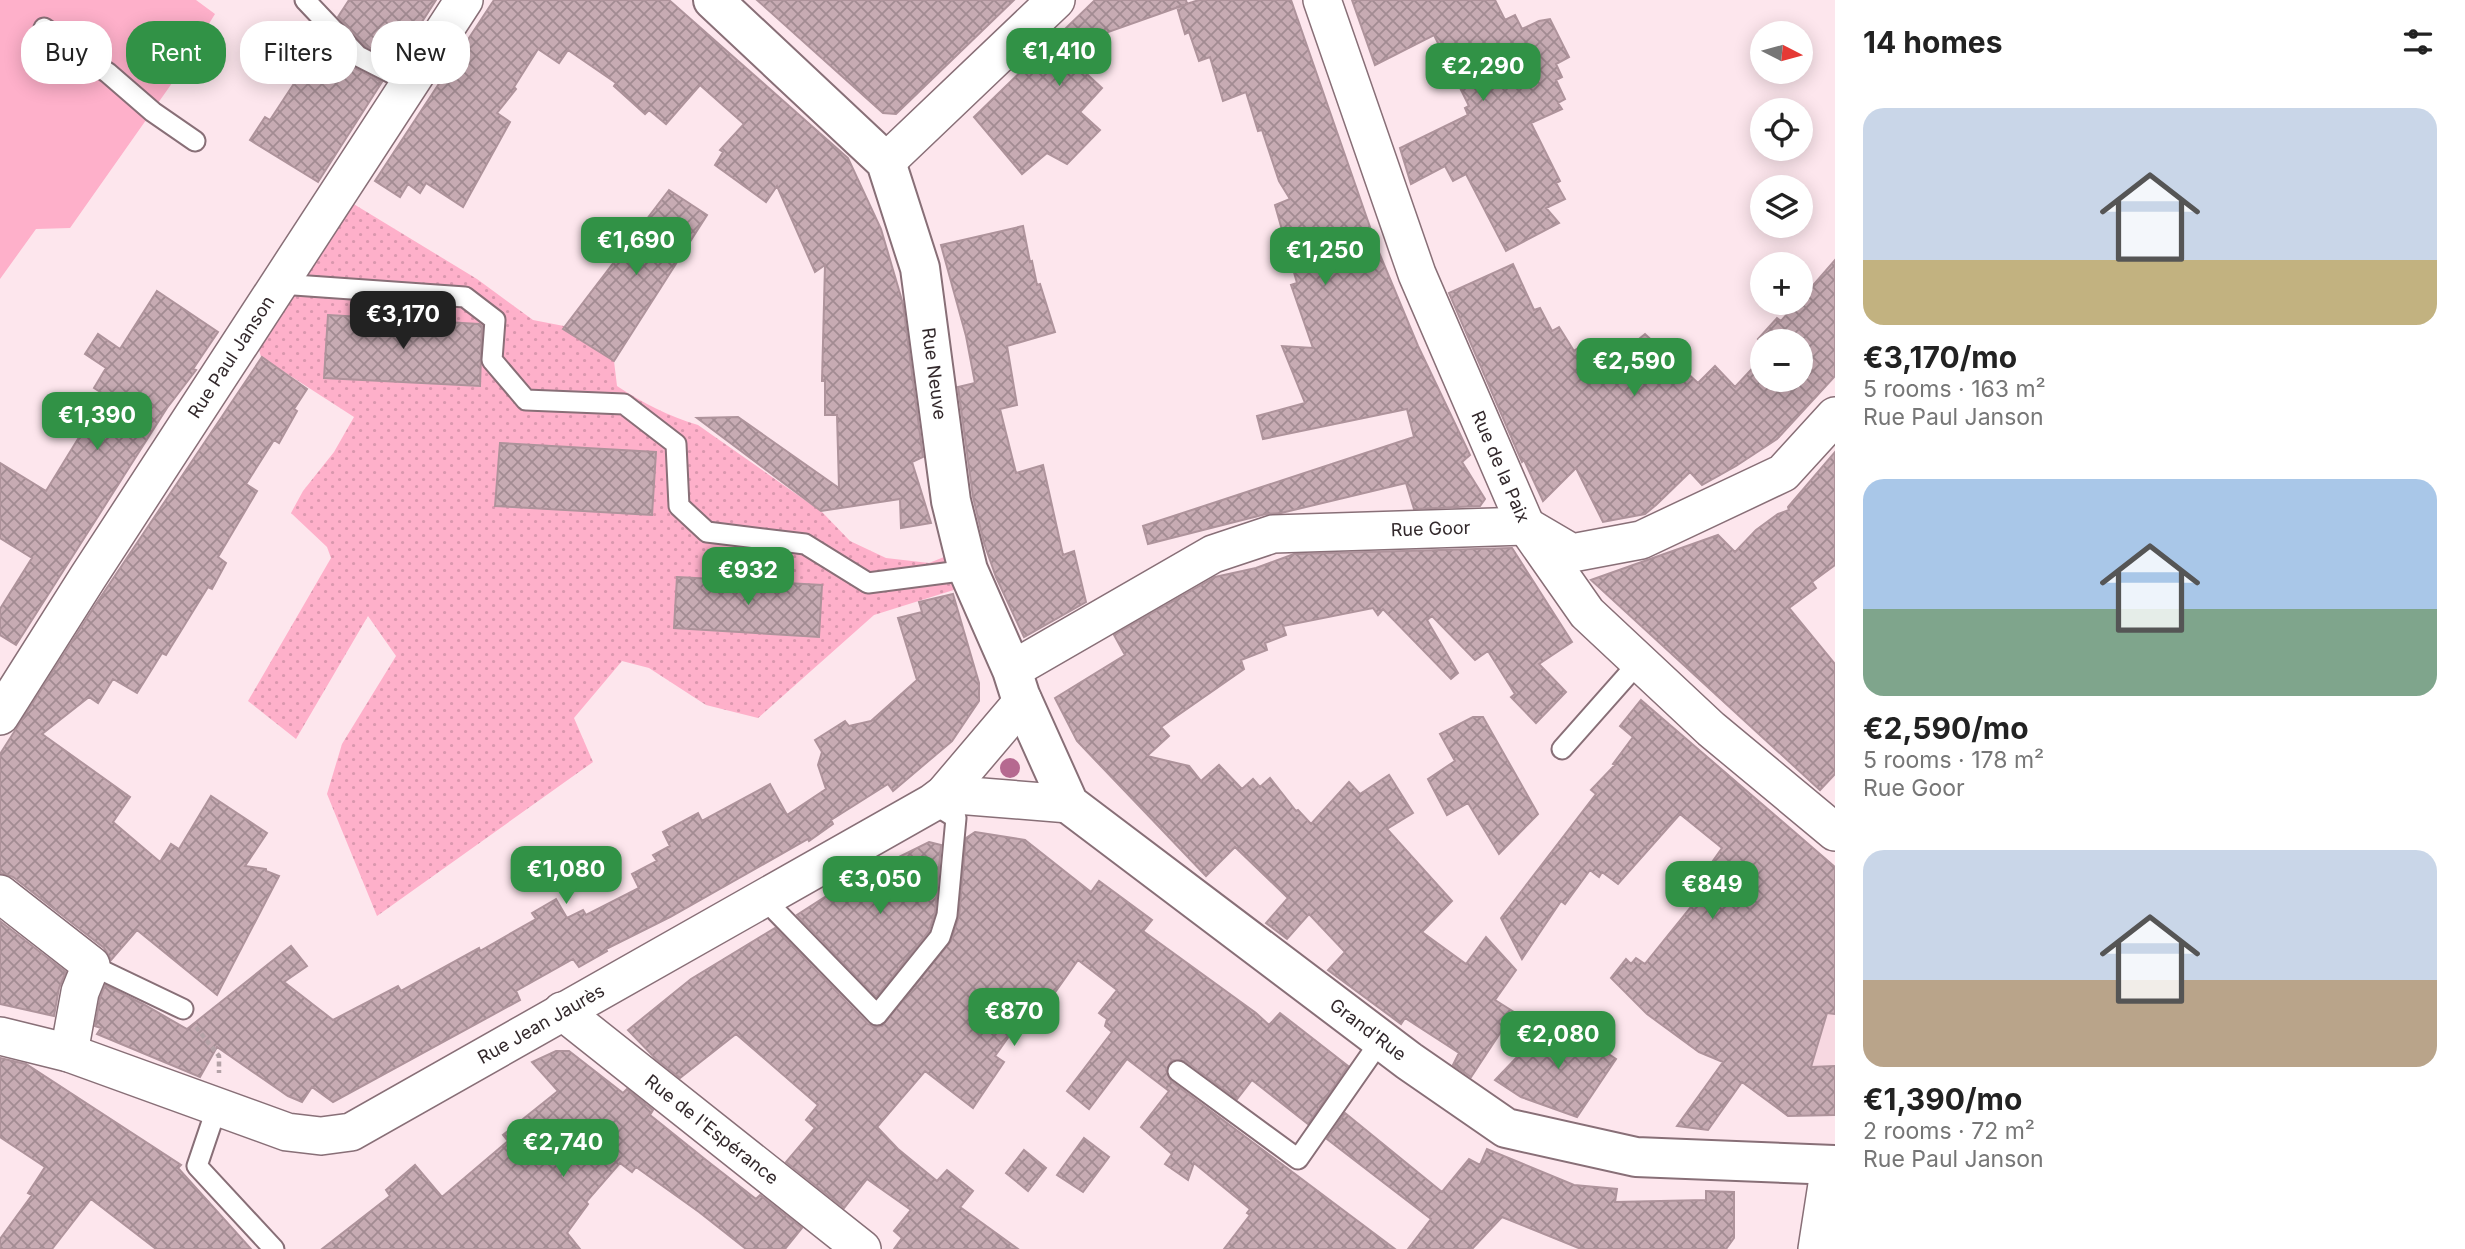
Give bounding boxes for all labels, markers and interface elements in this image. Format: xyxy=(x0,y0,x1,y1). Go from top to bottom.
chip: Buy xyxy=(21,21,112,84)
chip: Rent xyxy=(126,21,226,84)
chip: Filters xyxy=(240,21,357,84)
chip: New xyxy=(371,21,470,84)
north arrow xyxy=(1750,21,1813,84)
map controls xyxy=(1750,21,1813,392)
icon: filters xyxy=(2399,23,2437,61)
text: 14 homes xyxy=(1863,24,2002,60)
pin: €1,410 xyxy=(1002,28,1116,88)
text: €1,410 xyxy=(1022,37,1096,65)
pin: €2,290 xyxy=(1426,43,1540,103)
text: €2,290 xyxy=(1442,52,1524,80)
button: locate xyxy=(1750,98,1813,161)
icon: home xyxy=(2087,154,2213,280)
button: layers xyxy=(1750,175,1813,238)
pin: €1,690 xyxy=(579,218,693,277)
text: €1,690 xyxy=(597,226,675,254)
pin: €1,250 xyxy=(1268,228,1382,287)
text: €1,250 xyxy=(1286,236,1364,264)
button: + xyxy=(1750,252,1813,315)
street label: Rue Paul Janson xyxy=(183,292,278,422)
pin: €3,170 xyxy=(346,292,460,351)
text: €3,170 xyxy=(366,300,440,328)
street label: Rue Neuve xyxy=(918,326,951,421)
button: − xyxy=(1750,329,1813,392)
pin: €2,590 xyxy=(1577,338,1691,398)
text: €3,170/mo xyxy=(1863,339,2017,375)
text: €2,590 xyxy=(1593,347,1675,375)
text: 5 rooms · 163 m² xyxy=(1863,375,2046,403)
pin: €1,390 xyxy=(40,392,154,452)
text: €1,390 xyxy=(58,401,136,429)
text: Rue Paul Janson xyxy=(1863,403,2044,431)
street label: Rue de la Paix xyxy=(1467,407,1534,526)
street label: Rue Goor xyxy=(1390,517,1471,540)
icon: home xyxy=(2087,525,2213,651)
pin: €932 xyxy=(707,548,789,607)
text: €932 xyxy=(718,556,778,584)
text: €2,590/mo xyxy=(1863,710,2029,746)
text: 5 rooms · 178 m² xyxy=(1863,746,2044,774)
text: Rue Goor xyxy=(1863,774,1965,802)
pin: €1,080 xyxy=(509,846,623,906)
text: €1,080 xyxy=(527,855,605,883)
pin: €3,050 xyxy=(823,856,937,916)
pin: €849 xyxy=(1671,862,1753,921)
text: €3,050 xyxy=(839,865,921,893)
text: €849 xyxy=(1681,870,1743,898)
icon: home xyxy=(2087,896,2213,1022)
street label: Rue Jean Jaurès xyxy=(474,980,608,1068)
pin: €870 xyxy=(973,988,1055,1048)
street label: Grand'Rue xyxy=(1326,994,1410,1065)
text: €870 xyxy=(984,997,1044,1025)
pin: €2,080 xyxy=(1501,1012,1615,1071)
text: €2,080 xyxy=(1516,1020,1600,1048)
street label: Rue de l'Espérance xyxy=(641,1070,783,1189)
text: €1,390/mo xyxy=(1863,1081,2022,1117)
text: 2 rooms · 72 m² xyxy=(1863,1117,2035,1145)
pin: €2,740 xyxy=(506,1120,620,1179)
text: €2,740 xyxy=(523,1128,603,1156)
text: Rue Paul Janson xyxy=(1863,1145,2044,1173)

